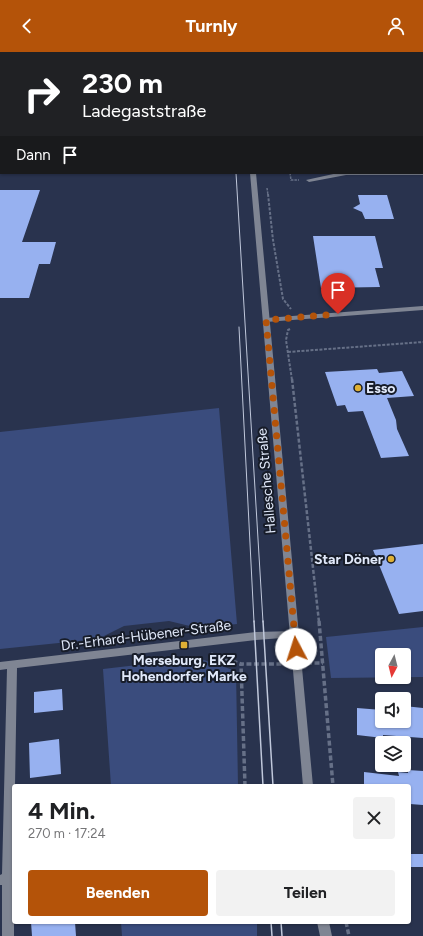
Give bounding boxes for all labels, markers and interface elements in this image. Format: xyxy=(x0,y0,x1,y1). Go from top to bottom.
icon: back xyxy=(16,15,38,37)
text: Turnly xyxy=(186,15,237,37)
icon: person xyxy=(385,15,407,37)
text: 230 m xyxy=(82,66,163,100)
icon: right xyxy=(16,68,68,120)
text: Ladegaststraße xyxy=(82,100,206,122)
icon: arrive xyxy=(59,144,81,166)
text: Dann xyxy=(16,146,51,164)
pin xyxy=(321,273,355,314)
icon: arrive xyxy=(327,279,349,301)
place label: Esso xyxy=(366,380,395,397)
marker: Esso xyxy=(353,383,363,393)
street label: Hallesche Straße xyxy=(253,427,280,534)
place label: Star Döner xyxy=(314,551,384,568)
marker: Star Döner xyxy=(386,554,396,564)
street label: Dr.-Erhard-Hübener-Straße xyxy=(60,617,232,654)
position arrow xyxy=(275,628,317,670)
marker: Merseburg, EKZ Hohendorfer Marke xyxy=(179,640,189,650)
north arrow xyxy=(375,648,411,684)
map controls xyxy=(375,648,411,772)
place label: Merseburg, EKZ Hohendorfer Marke xyxy=(121,652,247,685)
button: sound xyxy=(375,692,411,728)
button: layers xyxy=(375,736,411,772)
text: 4 Min. xyxy=(28,796,95,825)
button: close xyxy=(353,797,395,839)
text: 270 m · 17:24 xyxy=(28,826,106,841)
button: Beenden xyxy=(28,870,208,916)
button: Teilen xyxy=(216,870,395,916)

